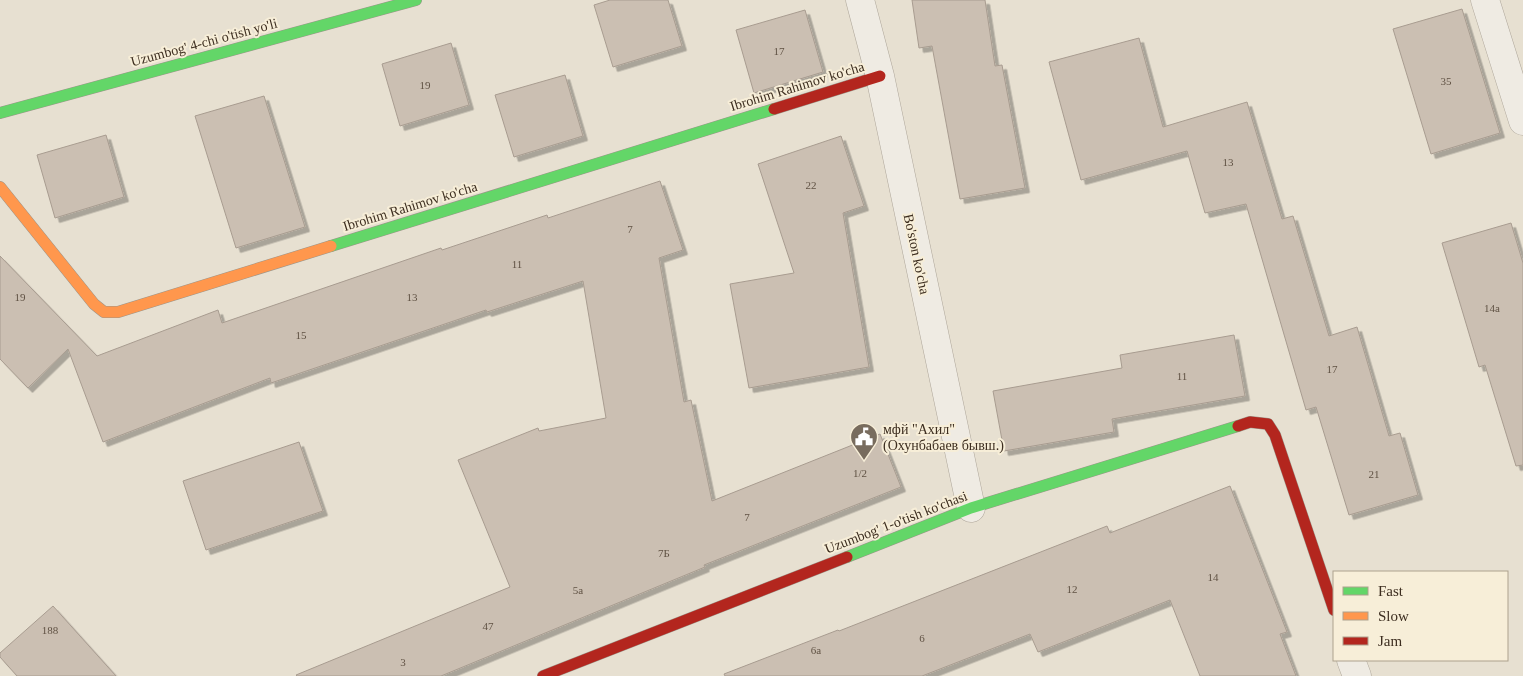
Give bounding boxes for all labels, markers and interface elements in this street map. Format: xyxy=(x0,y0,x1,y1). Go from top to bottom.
street label: Uzumbog' 4-chi o'tish yo'li xyxy=(129,16,279,69)
house number: 17 xyxy=(774,45,785,57)
street label: Ibrohim Rahimov ko'cha xyxy=(728,59,867,114)
house number: 35 xyxy=(1441,75,1452,87)
house number: 19 xyxy=(420,79,431,91)
house number: 13 xyxy=(1223,156,1234,168)
street label: Ibrohim Rahimov ko'cha xyxy=(341,179,480,234)
house number: 22 xyxy=(806,179,817,191)
street label: Bo'ston ko'cha xyxy=(901,213,932,296)
house number: 7 xyxy=(627,223,633,235)
house number: 11 xyxy=(512,258,522,270)
house number: 19 xyxy=(15,291,26,303)
house number: 13 xyxy=(407,291,418,303)
house number: 14а xyxy=(1484,302,1500,314)
house number: 15 xyxy=(296,329,307,341)
house number: 17 xyxy=(1327,363,1338,375)
house number: 11 xyxy=(1177,370,1187,382)
public building icon: мфй "Ахил" (Охунбабаев бывш.) xyxy=(849,422,879,461)
place label: мфй "Ахил" (Охунбабаев бывш.) xyxy=(883,422,1004,454)
house number: 1/2 xyxy=(853,467,867,479)
house number: 21 xyxy=(1369,468,1380,480)
street label: Uzumbog' 1-o'tish ko'chasi xyxy=(823,488,970,557)
house number: 7 xyxy=(744,511,750,523)
house number: 7Б xyxy=(658,547,670,559)
house number: 14 xyxy=(1208,571,1219,583)
legend xyxy=(1333,571,1508,661)
house number: 12 xyxy=(1067,583,1078,595)
text: Fast xyxy=(1378,583,1404,599)
house number: 5a xyxy=(573,584,583,596)
text: Slow xyxy=(1378,608,1409,624)
house number: 47 xyxy=(483,620,494,632)
house number: 188 xyxy=(42,624,59,636)
house number: 6 xyxy=(919,632,925,644)
text: Jam xyxy=(1378,633,1402,649)
house number: 6a xyxy=(811,644,821,656)
house number: 3 xyxy=(400,656,406,668)

